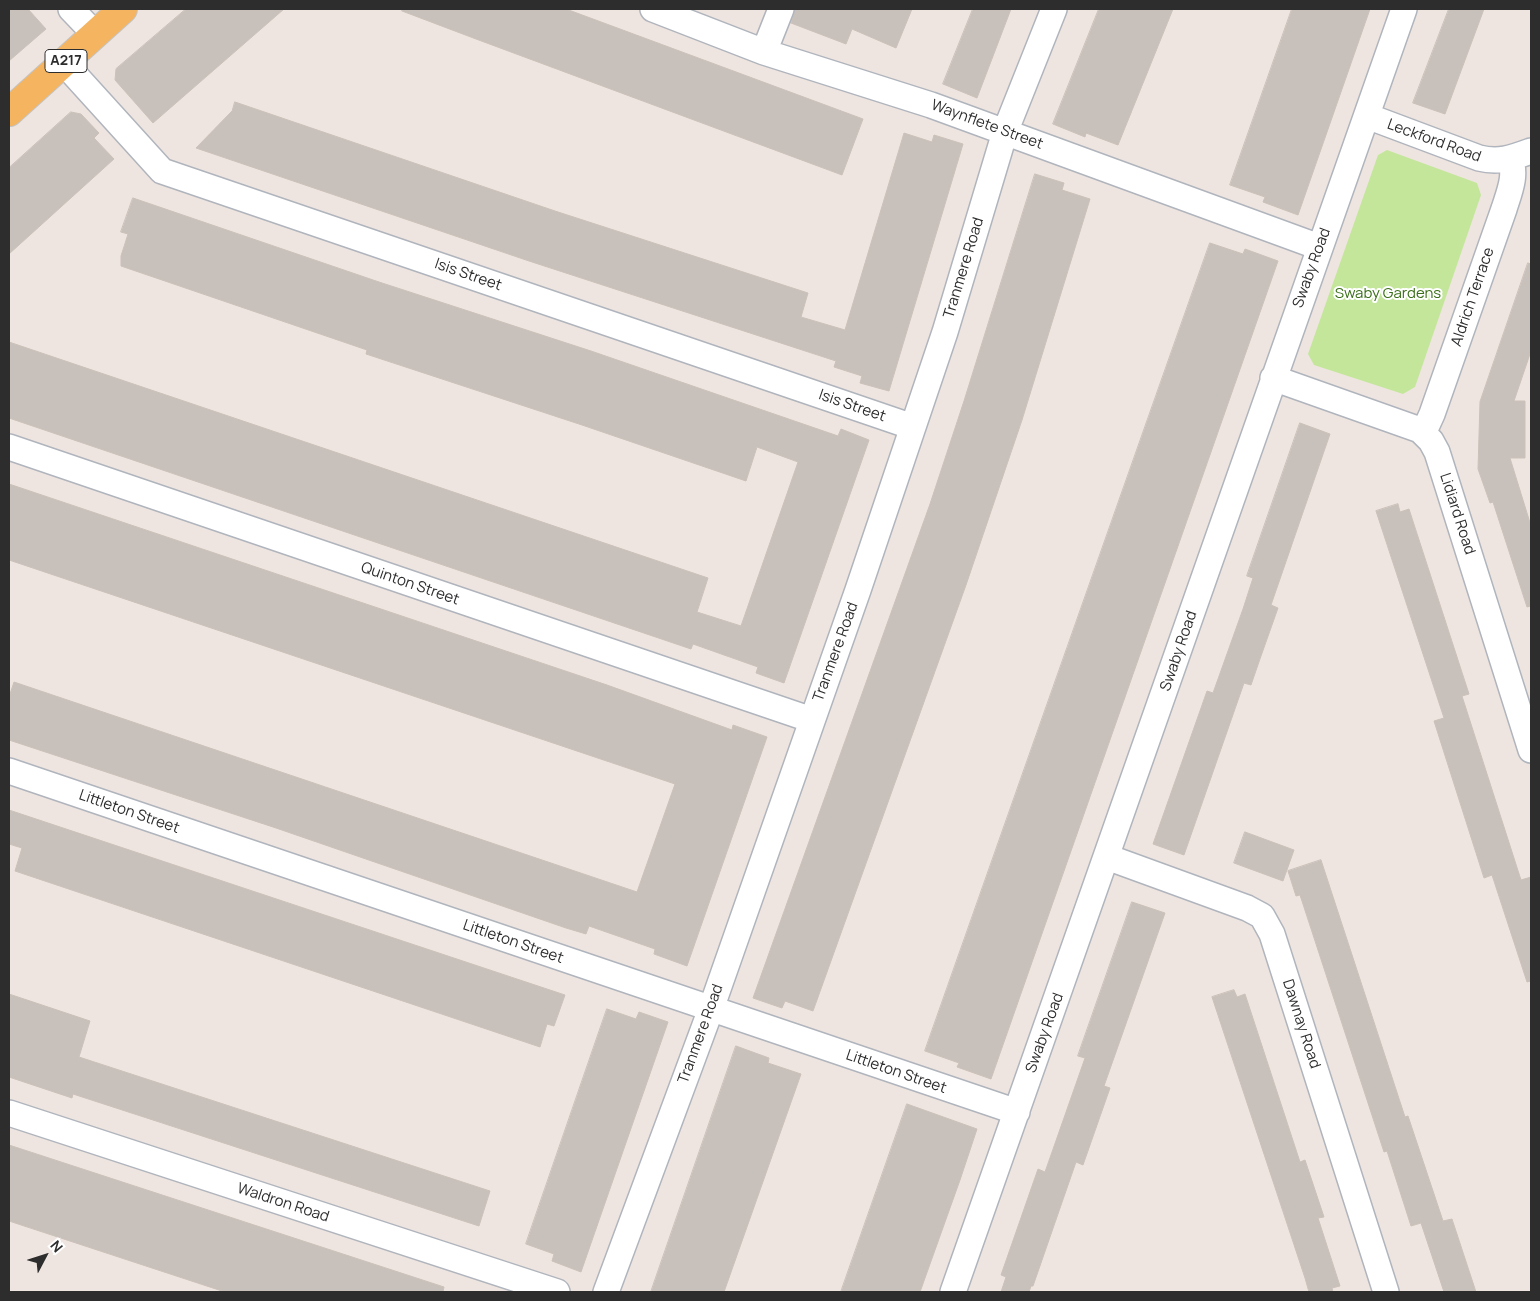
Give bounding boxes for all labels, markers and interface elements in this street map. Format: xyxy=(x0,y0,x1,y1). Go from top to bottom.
road number: A217 xyxy=(45,49,87,72)
street label: Waynflete Street xyxy=(929,96,1045,154)
street label: Leckford Road xyxy=(1385,116,1483,166)
street label: Tranmere Road xyxy=(940,215,988,321)
street label: Swaby Road xyxy=(1289,226,1335,310)
street label: Aldrich Terrace xyxy=(1448,245,1498,349)
street label: Isis Street xyxy=(432,255,504,295)
park label: Swaby Gardens xyxy=(1335,285,1441,303)
street label: Isis Street xyxy=(816,386,888,426)
street label: Lidiard Road xyxy=(1435,471,1479,557)
street label: Quinton Street xyxy=(359,559,461,609)
street label: Tranmere Road xyxy=(810,600,862,704)
street label: Swaby Road xyxy=(1157,609,1201,693)
street label: Littleton Street xyxy=(76,786,182,838)
street label: Littleton Street xyxy=(460,916,566,968)
street label: Dawnay Road xyxy=(1278,977,1324,1071)
street label: Tranmere Road xyxy=(675,982,727,1086)
street label: Swaby Road xyxy=(1022,991,1068,1075)
street label: Littleton Street xyxy=(843,1046,949,1098)
street label: Waldron Road xyxy=(235,1180,331,1226)
north arrow xyxy=(20,1231,70,1281)
text: N xyxy=(46,1236,67,1256)

